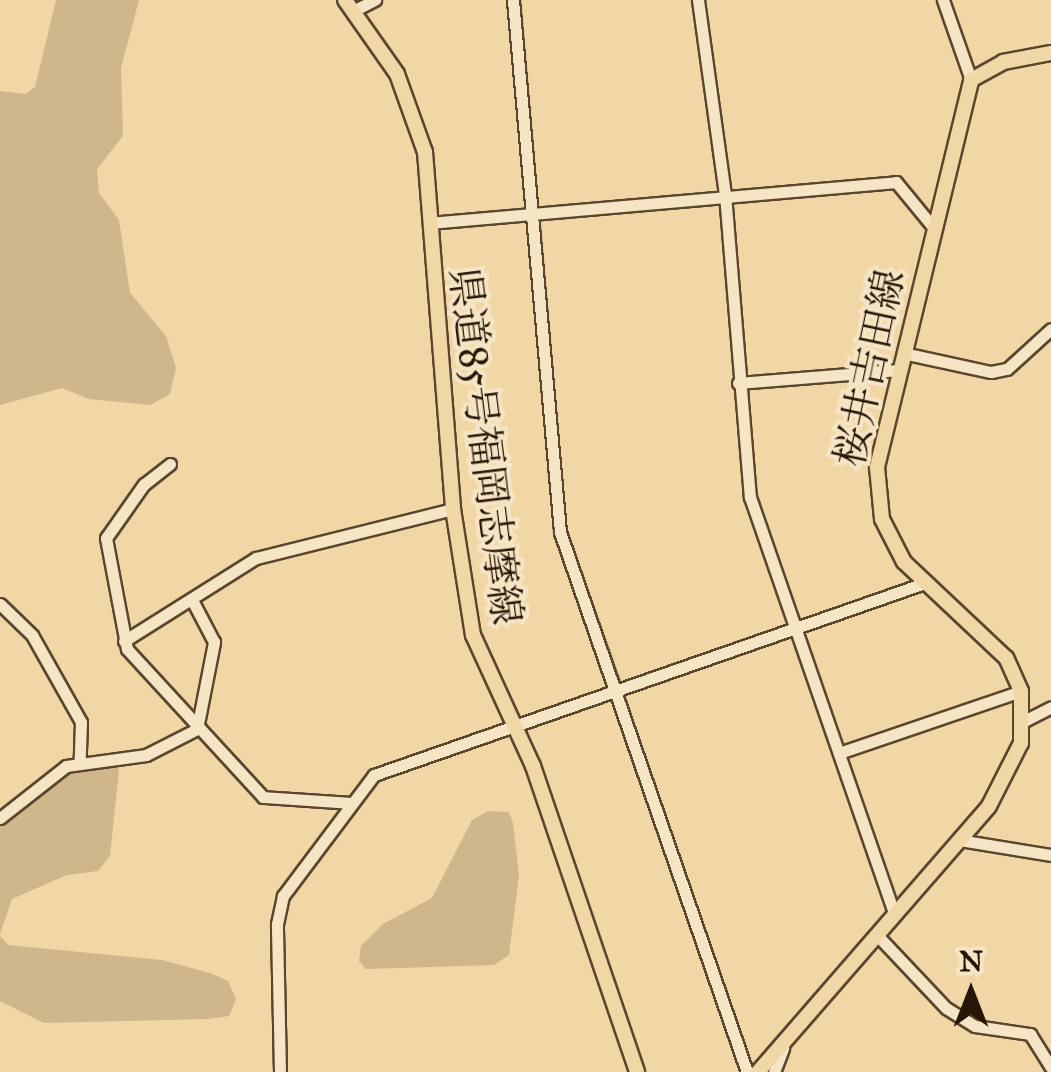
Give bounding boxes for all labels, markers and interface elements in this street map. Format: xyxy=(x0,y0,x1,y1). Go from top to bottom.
street label: 県道85号福岡志摩線 xyxy=(439,264,531,628)
street label: 桜井吉田線 xyxy=(826,265,914,471)
north arrow xyxy=(921,942,1021,1042)
text: N xyxy=(959,944,983,979)

